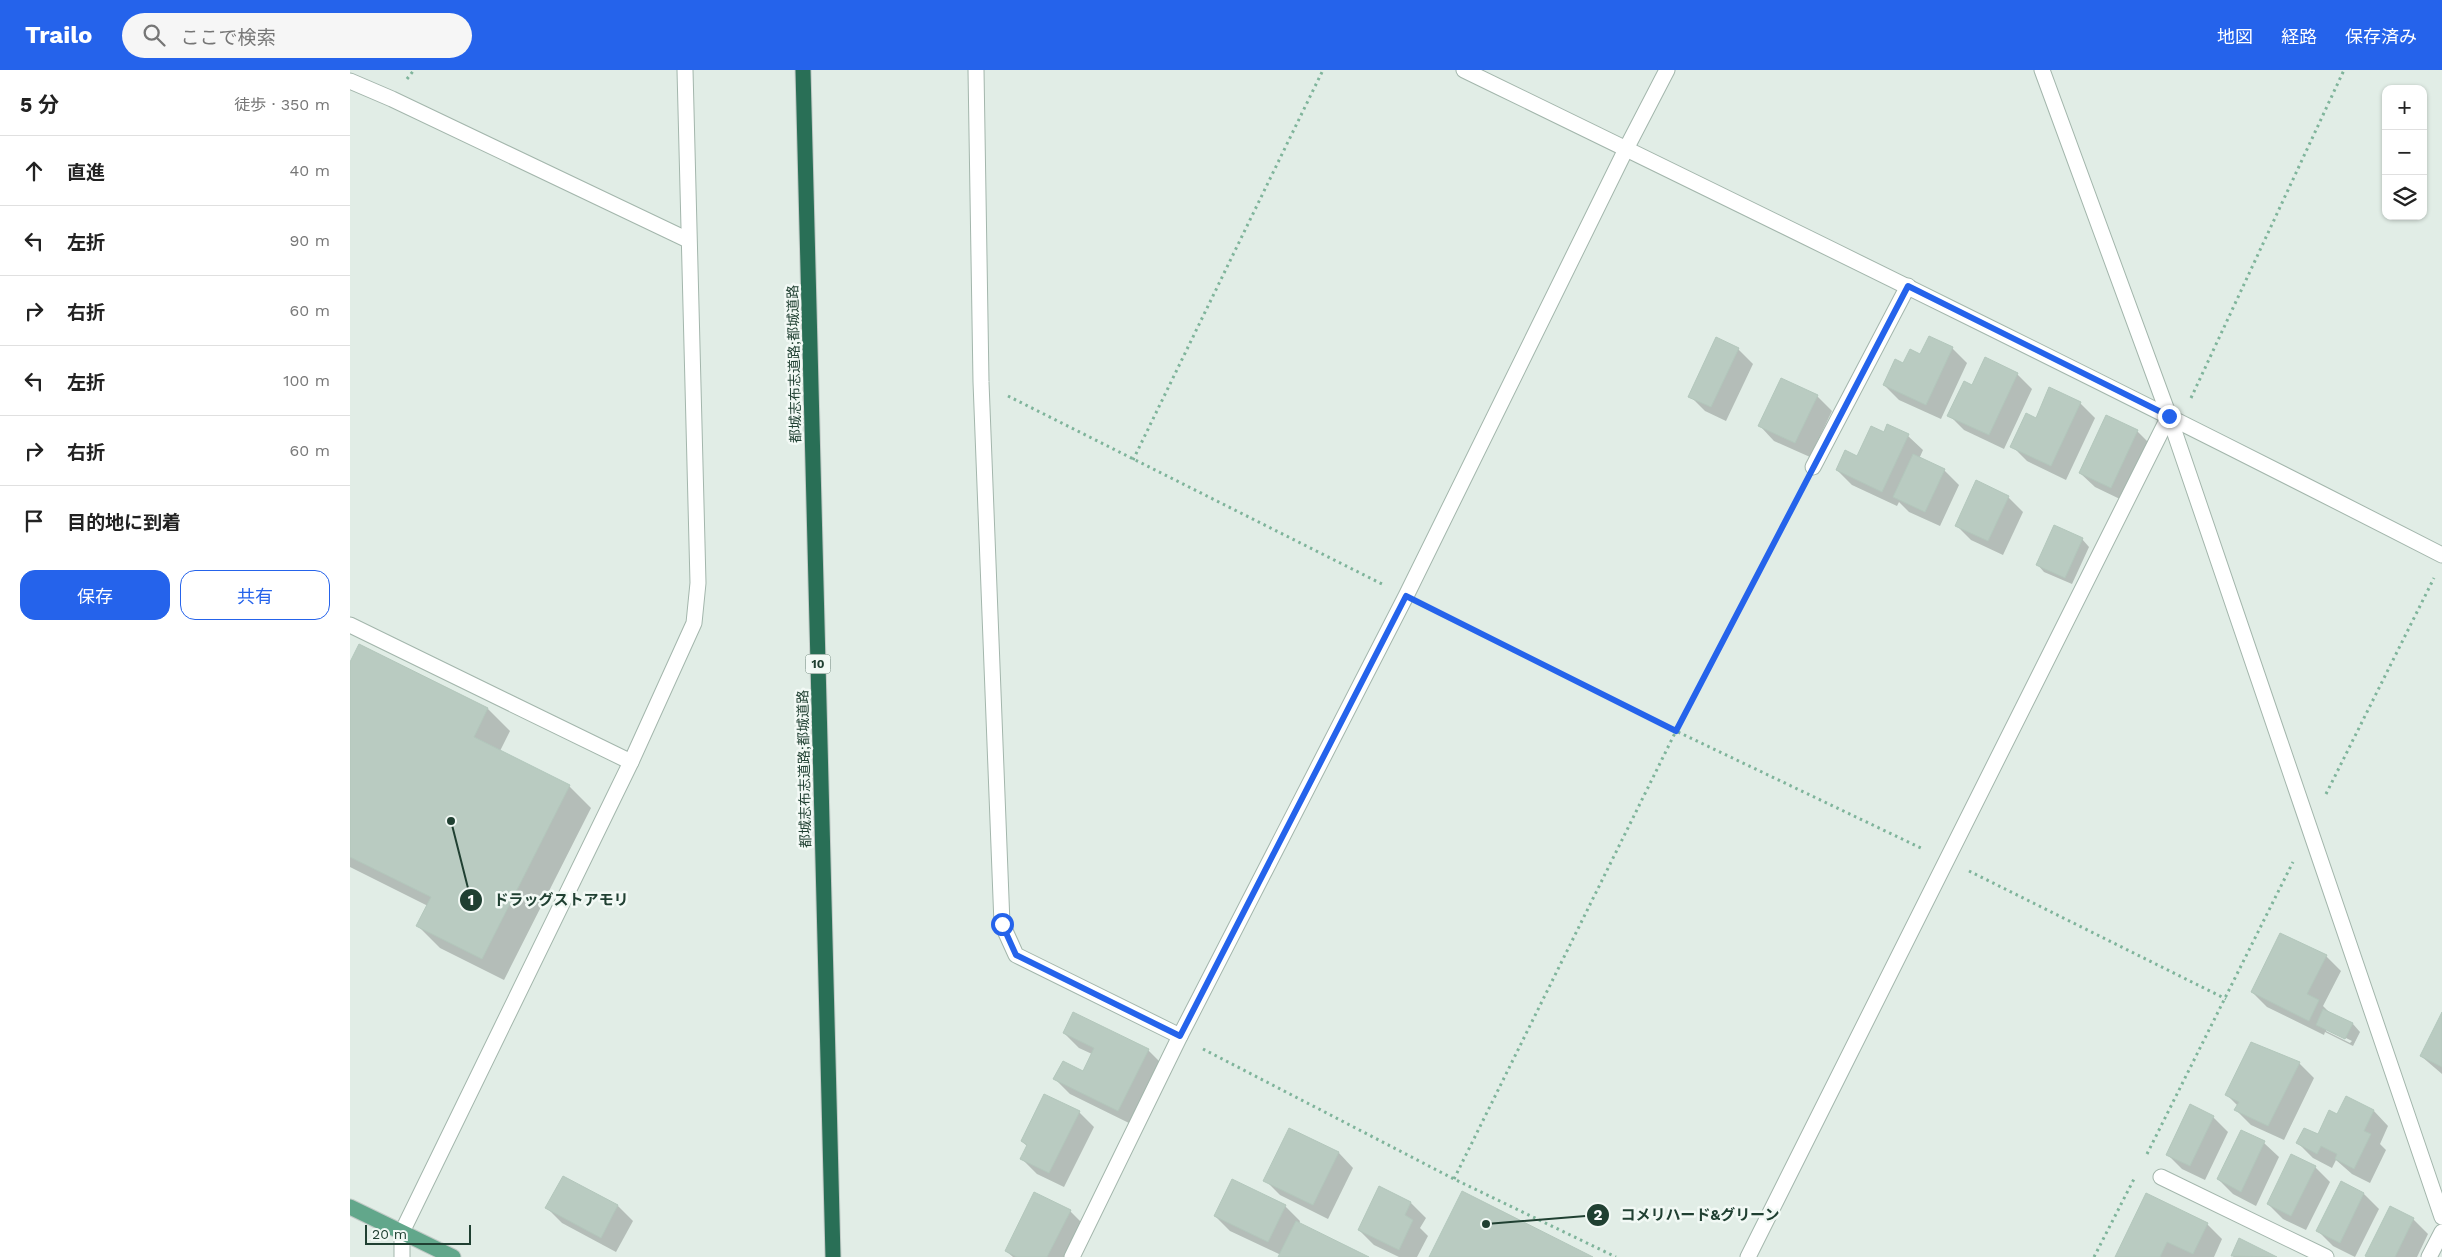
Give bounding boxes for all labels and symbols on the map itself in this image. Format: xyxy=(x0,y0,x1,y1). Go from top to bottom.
street label: 都城志布志道路;都城道路 xyxy=(785,285,803,443)
route end xyxy=(2158,405,2181,428)
road number: 10 xyxy=(806,654,830,674)
street label: 都城志布志道路;都城道路 xyxy=(795,690,813,848)
callout: ドラッグストアモリ xyxy=(458,885,638,915)
text: 1 xyxy=(468,891,474,909)
text: ドラッグストアモリ xyxy=(493,891,629,909)
route start xyxy=(991,913,1014,936)
callout: コメリハード&グリーン xyxy=(1585,1200,1790,1230)
text: 2 xyxy=(1594,1206,1603,1224)
text: コメリハード&グリーン xyxy=(1621,1206,1779,1224)
scale bar xyxy=(365,1222,471,1245)

